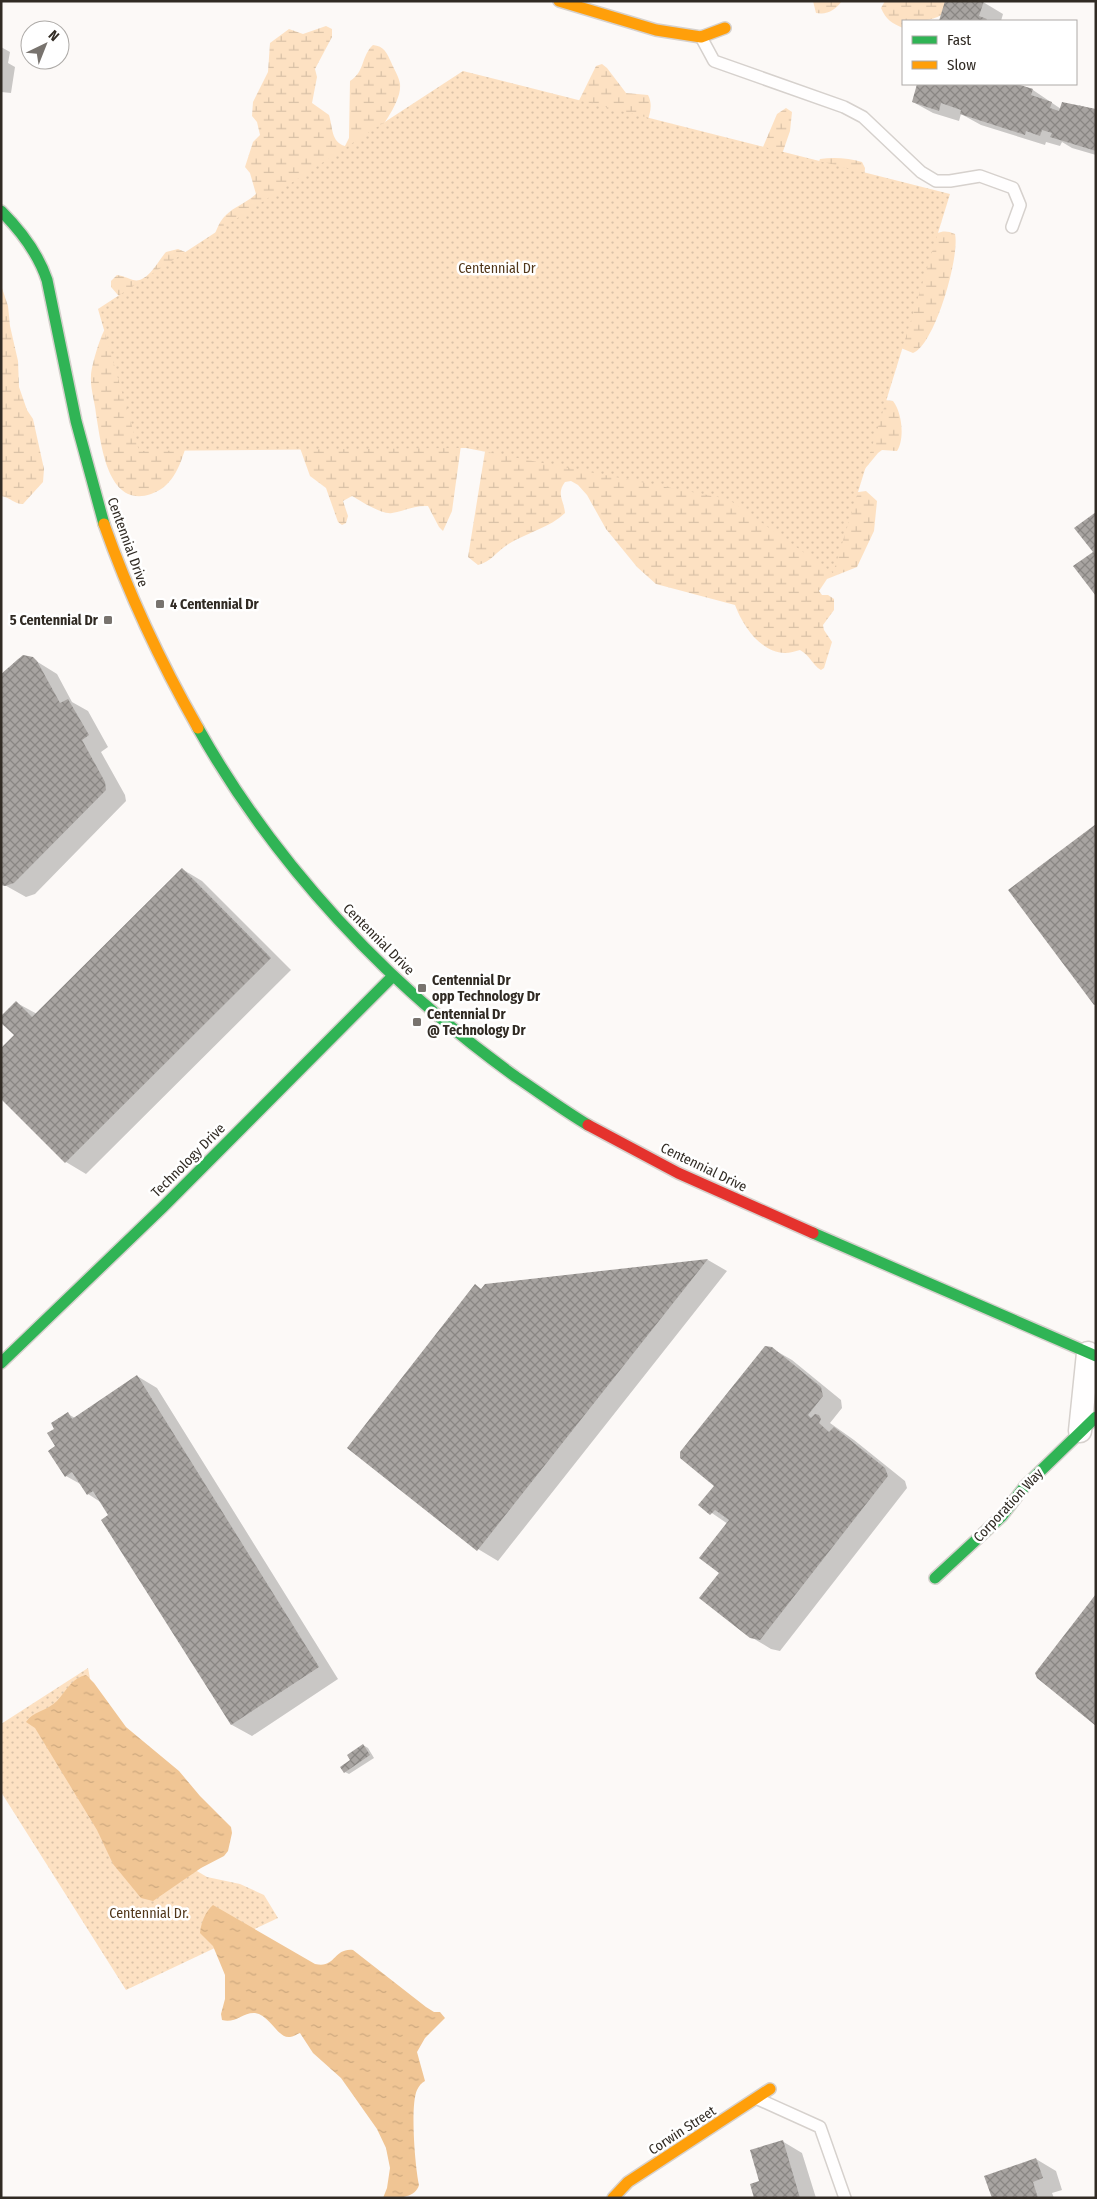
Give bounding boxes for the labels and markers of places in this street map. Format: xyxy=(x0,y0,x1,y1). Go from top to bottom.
place label: 4 Centennial Dr xyxy=(170,596,260,613)
marker: 4 Centennial Dr xyxy=(154,598,166,610)
place label: 5 Centennial Dr xyxy=(10,612,99,629)
marker: 5 Centennial Dr xyxy=(102,614,114,626)
place label: Centennial Dr opp Technology Dr xyxy=(432,972,541,1005)
marker: Centennial Dr opp Technology Dr xyxy=(416,982,428,994)
place label: Centennial Dr @ Technology Dr xyxy=(427,1006,526,1039)
marker: Centennial Dr @ Technology Dr xyxy=(411,1016,423,1028)

